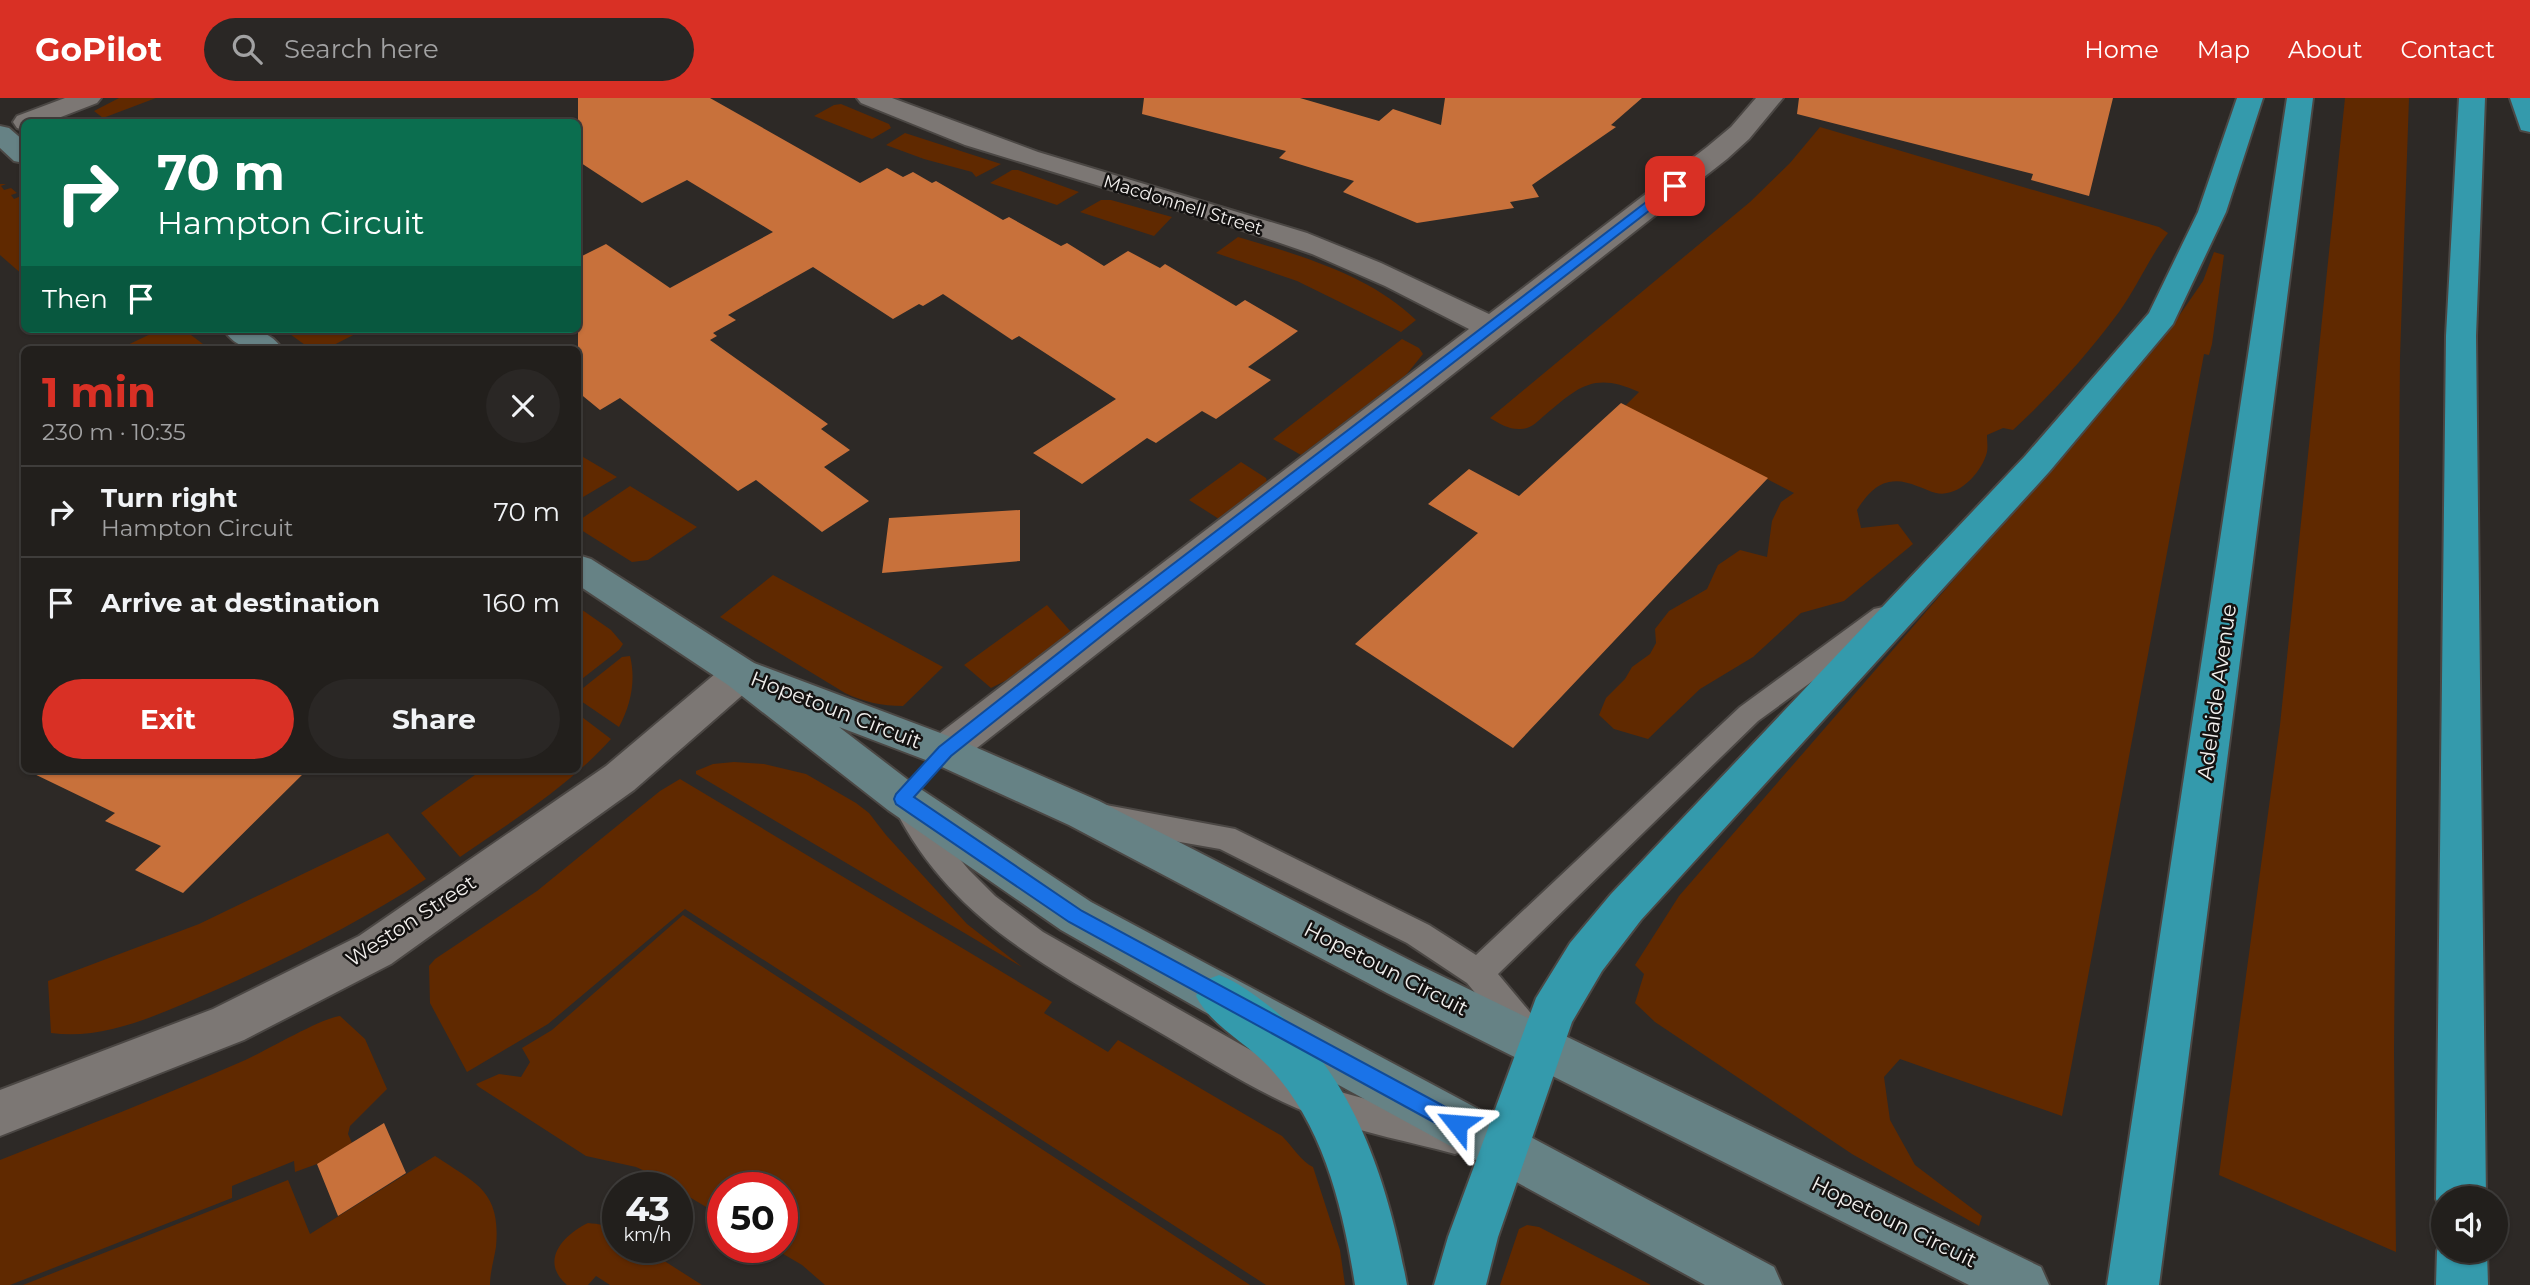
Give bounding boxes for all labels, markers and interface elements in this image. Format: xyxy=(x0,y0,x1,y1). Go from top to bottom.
search box xyxy=(204,18,694,81)
text: GoPilot xyxy=(35,29,162,69)
icon: search xyxy=(228,30,266,68)
text: Search here xyxy=(284,33,439,65)
text: Home xyxy=(2084,35,2159,64)
text: Map xyxy=(2197,35,2250,64)
text: About xyxy=(2288,35,2362,64)
text: Contact xyxy=(2400,35,2495,64)
text: 70 m xyxy=(157,143,285,202)
icon: right xyxy=(42,147,133,238)
pin xyxy=(1645,156,1705,216)
icon: arrive xyxy=(1656,167,1694,205)
street label: Macdonnell Street xyxy=(1101,170,1265,240)
text: Hampton Circuit xyxy=(157,203,425,242)
icon: arrive xyxy=(122,280,160,318)
text: Then xyxy=(42,283,108,315)
text: 1 min xyxy=(42,366,156,418)
button: close xyxy=(486,369,560,443)
text: 230 m · 10:35 xyxy=(42,418,186,446)
text: Turn right xyxy=(101,482,237,514)
icon: right xyxy=(42,493,80,531)
text: 70 m xyxy=(494,496,560,528)
text: Hampton Circuit xyxy=(101,514,293,542)
icon: arrive xyxy=(42,584,80,622)
text: Arrive at destination xyxy=(101,587,380,619)
text: 160 m xyxy=(483,587,560,619)
street label: Adelaide Avenue xyxy=(2192,602,2241,781)
street label: Hopetoun Circuit xyxy=(747,665,925,754)
button: Exit xyxy=(42,679,294,759)
button: Share xyxy=(308,679,560,759)
street label: Weston Street xyxy=(341,869,480,972)
street label: Hopetoun Circuit xyxy=(1300,916,1472,1021)
position arrow xyxy=(1420,1087,1494,1161)
street label: Hopetoun Circuit xyxy=(1807,1171,1981,1272)
speed limit sign: 50 xyxy=(707,1172,798,1263)
map controls xyxy=(2431,1186,2508,1263)
button: sound xyxy=(2431,1186,2508,1263)
text: 43 xyxy=(625,1187,670,1230)
text: km/h xyxy=(623,1224,672,1246)

